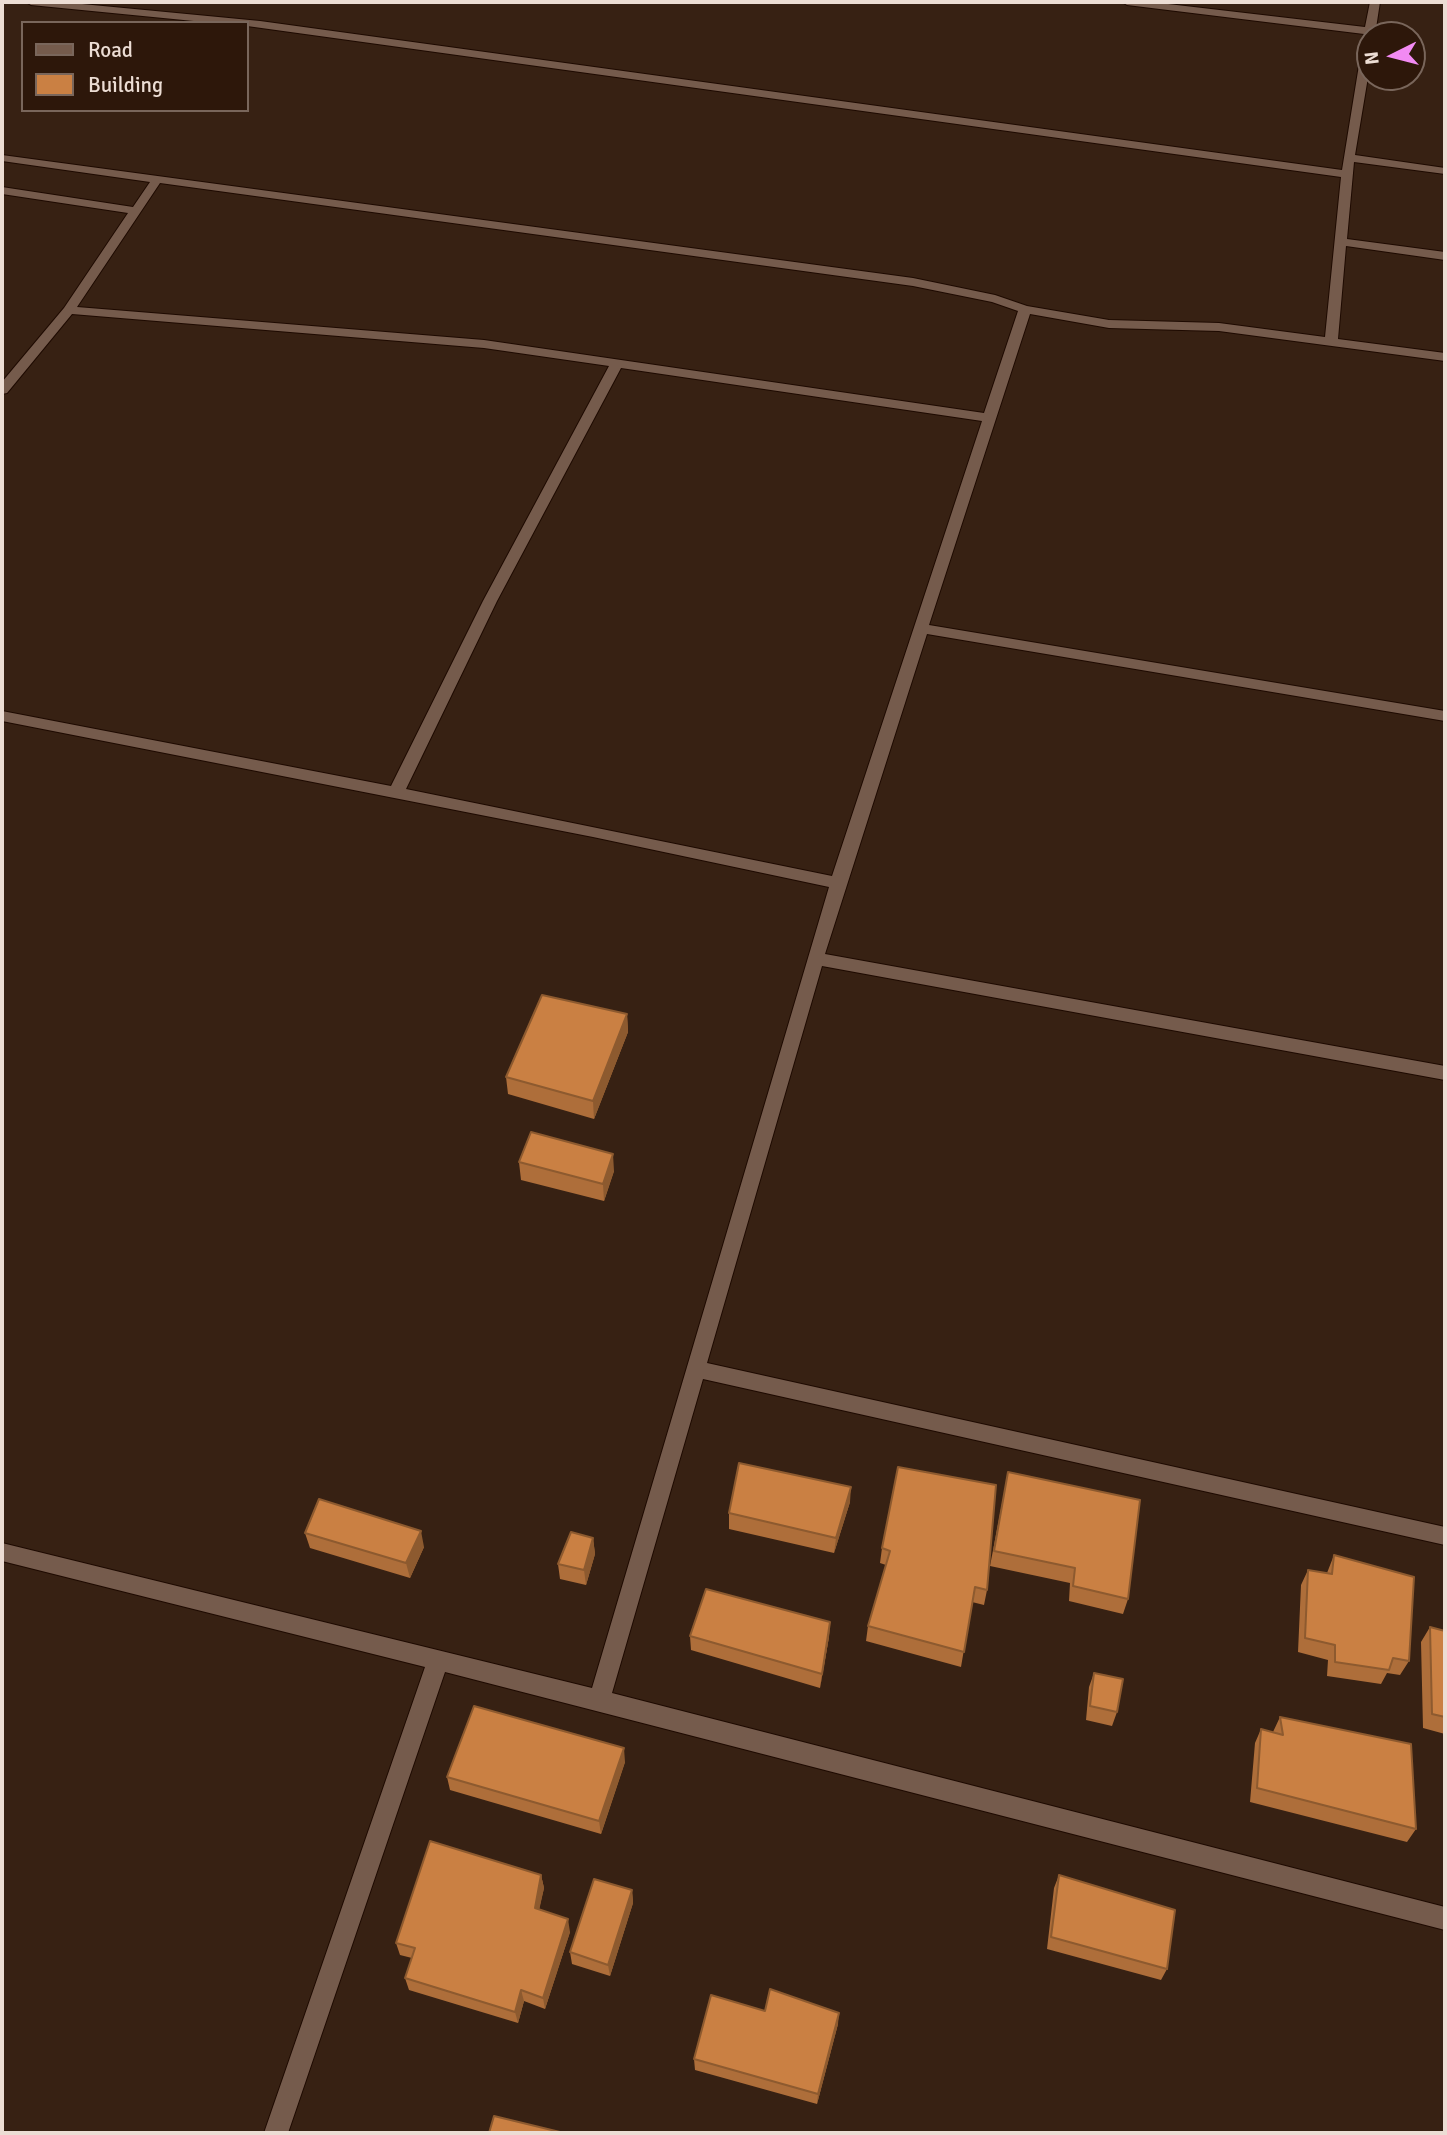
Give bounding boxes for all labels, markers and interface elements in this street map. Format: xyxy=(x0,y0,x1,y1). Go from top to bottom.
legend xyxy=(21,21,248,112)
north arrow xyxy=(1356,21,1426,91)
text: Road xyxy=(88,37,133,63)
text: N xyxy=(1359,50,1385,66)
text: Building xyxy=(88,72,163,98)

